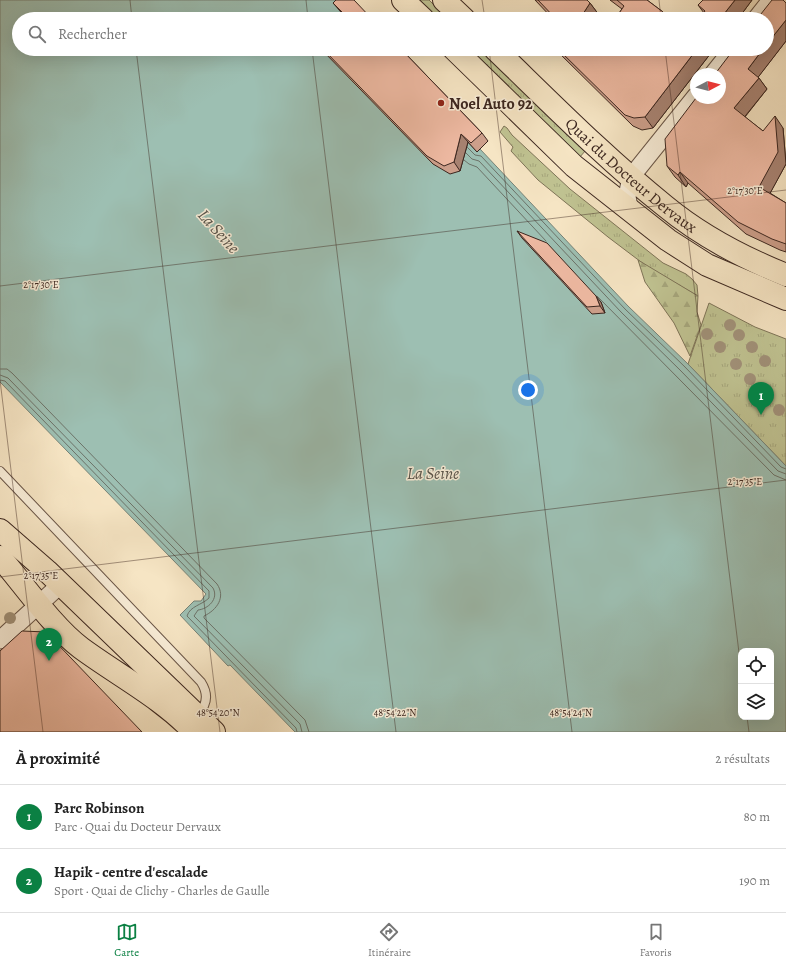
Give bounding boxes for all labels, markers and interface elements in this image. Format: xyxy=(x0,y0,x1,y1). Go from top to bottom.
search box xyxy=(12,12,774,56)
icon: search xyxy=(26,23,48,45)
text: Rechercher xyxy=(58,24,127,44)
north arrow xyxy=(690,68,726,104)
place label: Noel Auto 92 xyxy=(449,93,533,115)
marker: Noel Auto 92 xyxy=(436,98,446,108)
street label: Quai du Docteur Dervaux xyxy=(560,113,702,239)
text: 2°17'30"E xyxy=(727,184,763,197)
water label: La Seine xyxy=(193,204,245,258)
text: 2°17'30"E xyxy=(23,278,59,291)
your location xyxy=(518,380,538,400)
pin: 1 xyxy=(748,382,774,415)
water label: La Seine xyxy=(407,462,459,485)
text: 2°17'35"E xyxy=(728,475,762,488)
text: 2°17'35"E xyxy=(24,569,58,582)
pin: 2 xyxy=(36,628,62,661)
map controls xyxy=(738,648,774,720)
button: locate xyxy=(738,648,774,684)
button: layers xyxy=(738,684,774,720)
text: 48°54'20"N xyxy=(196,706,240,719)
text: 48°54'22"N xyxy=(374,706,416,719)
text: 48°54'24"N xyxy=(550,706,592,719)
text: À proximité xyxy=(16,747,100,770)
text: 2 résultats xyxy=(715,750,770,767)
text: Parc Robinson xyxy=(54,798,144,818)
text: 1 xyxy=(27,808,31,825)
text: 80 m xyxy=(743,808,770,825)
text: Parc · Quai du Docteur Dervaux xyxy=(54,818,221,835)
text: Hapik - centre d'escalade xyxy=(54,862,208,882)
text: 2 xyxy=(26,872,32,889)
text: 190 m xyxy=(739,872,770,889)
text: Sport · Quai de Clichy - Charles de Gaulle xyxy=(54,882,270,899)
tab: Carte xyxy=(114,921,139,960)
tab: Itinéraire xyxy=(368,921,411,960)
tab: Favoris xyxy=(640,921,672,960)

